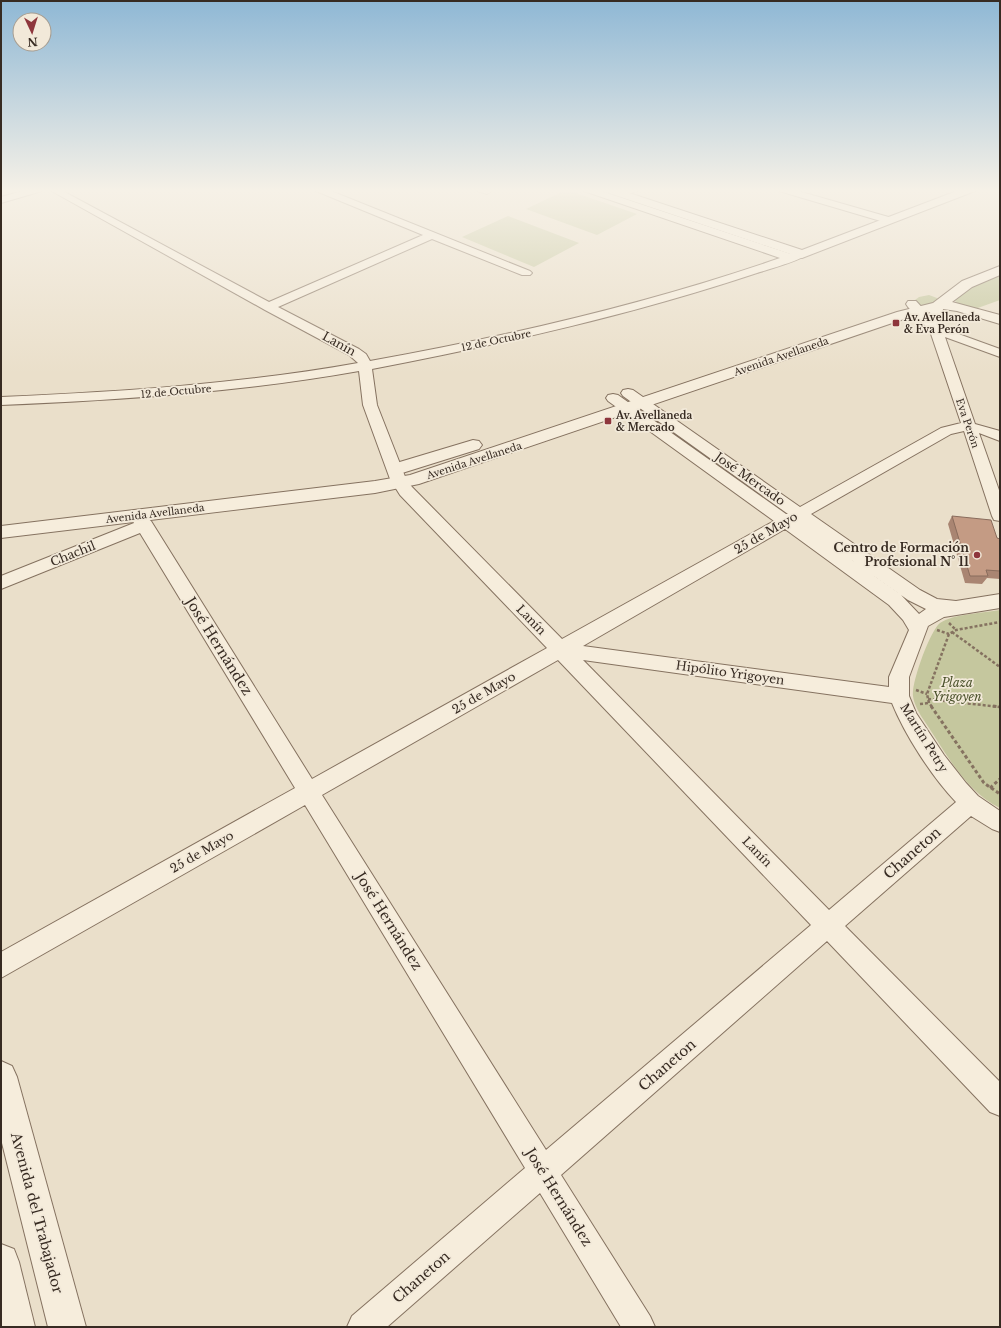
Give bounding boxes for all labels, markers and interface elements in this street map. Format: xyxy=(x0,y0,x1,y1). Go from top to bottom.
north arrow xyxy=(12,12,52,52)
text: N xyxy=(26,35,38,49)
place label: Av. Avellaneda & Eva Perón xyxy=(903,311,980,336)
marker: Av. Avellaneda & Eva Perón xyxy=(891,318,901,328)
street label: 12 de Octubre xyxy=(460,327,532,354)
street label: Lanín xyxy=(320,328,359,359)
street label: Avenida Avellaneda xyxy=(731,334,831,379)
street label: 12 de Octubre xyxy=(140,382,212,401)
street label: Eva Perón xyxy=(953,397,982,450)
place label: Av. Avellaneda & Mercado xyxy=(615,409,692,434)
marker: Av. Avellaneda & Mercado xyxy=(603,416,613,426)
street label: Avenida Avellaneda xyxy=(424,439,524,482)
street label: José Mercado xyxy=(711,448,788,508)
street label: Avenida Avellaneda xyxy=(104,501,206,526)
street label: 25 de Mayo xyxy=(731,508,800,557)
street label: Chachil xyxy=(48,538,98,569)
place label: Centro de Formación Profesional N° 11 xyxy=(834,540,969,569)
marker: Centro de Formación Profesional N° 11 xyxy=(972,550,982,560)
street label: José Hernández xyxy=(181,592,256,699)
street label: Lanín xyxy=(513,601,549,638)
street label: Hipólito Yrigoyen xyxy=(675,657,785,688)
street label: 25 de Mayo xyxy=(449,668,518,717)
park label: Plaza Yrigoyen xyxy=(932,675,982,704)
street label: Martín Petry xyxy=(897,700,952,775)
street label: Chaneton xyxy=(880,823,945,883)
street label: 25 de Mayo xyxy=(167,827,236,876)
street label: Lanín xyxy=(739,833,775,870)
street label: José Hernández xyxy=(351,867,426,974)
street label: Chaneton xyxy=(635,1035,700,1095)
street label: Avenida del Trabajador xyxy=(7,1129,67,1296)
street label: José Hernández xyxy=(521,1143,596,1250)
street label: Chaneton xyxy=(389,1247,454,1307)

